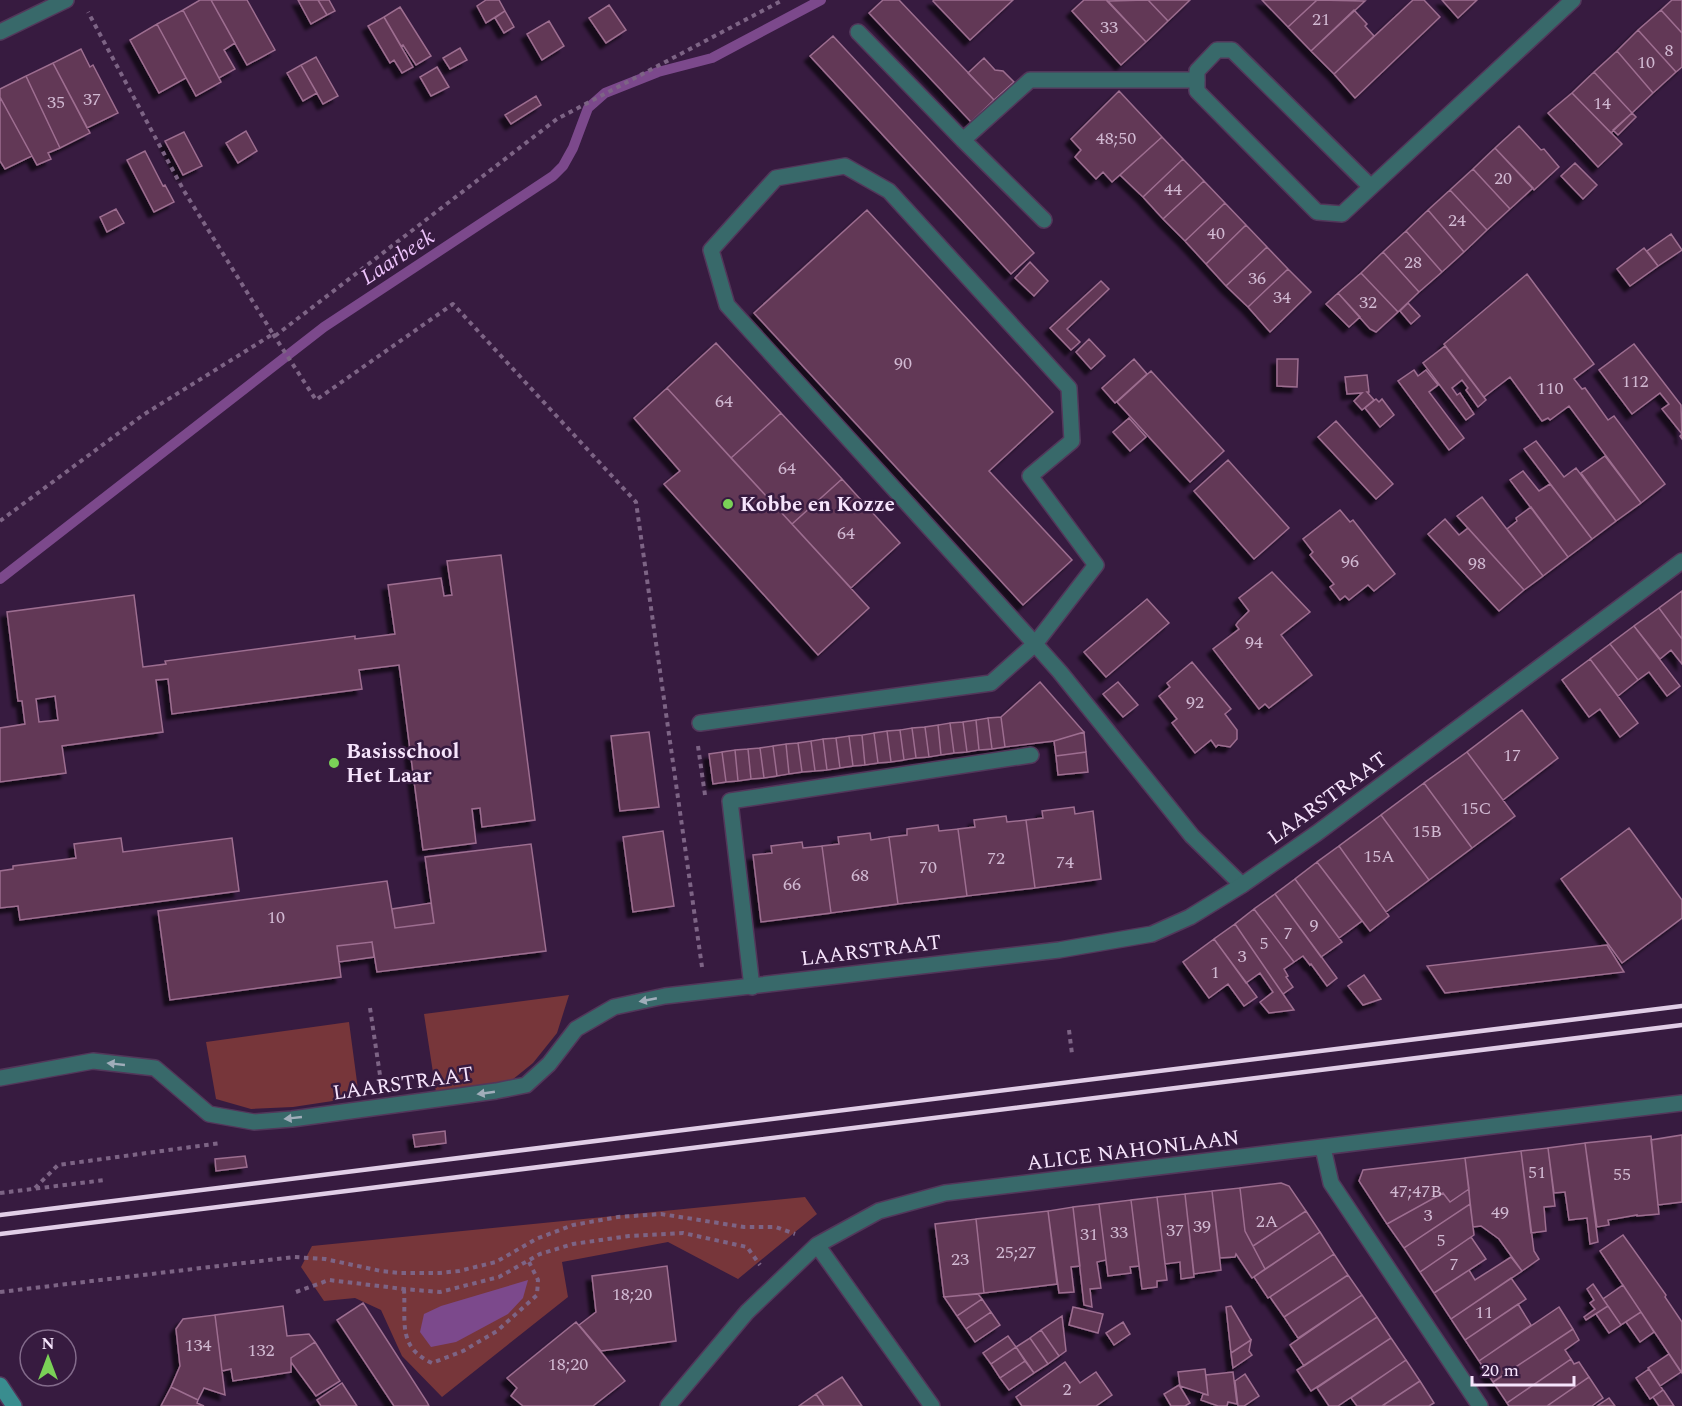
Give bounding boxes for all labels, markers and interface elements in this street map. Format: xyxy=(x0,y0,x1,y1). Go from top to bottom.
house number: 21 xyxy=(1312,6,1330,33)
house number: 33 xyxy=(1100,14,1118,41)
house number: 8 xyxy=(1665,37,1674,64)
house number: 10 xyxy=(1637,49,1655,76)
house number: 37 xyxy=(83,86,101,113)
house number: 35 xyxy=(47,89,65,116)
house number: 14 xyxy=(1593,90,1611,117)
house number: 48;50 xyxy=(1096,125,1136,152)
house number: 20 xyxy=(1494,165,1512,192)
house number: 44 xyxy=(1164,176,1182,203)
house number: 24 xyxy=(1448,207,1466,234)
house number: 40 xyxy=(1207,220,1225,247)
water label: Laarbeek xyxy=(354,221,442,294)
house number: 28 xyxy=(1404,249,1422,276)
house number: 36 xyxy=(1248,265,1266,292)
house number: 34 xyxy=(1273,284,1291,311)
house number: 32 xyxy=(1359,289,1377,316)
house number: 90 xyxy=(894,350,912,377)
house number: 112 xyxy=(1622,368,1649,395)
house number: 110 xyxy=(1537,375,1564,402)
house number: 64 xyxy=(715,388,733,415)
house number: 64 xyxy=(778,455,796,482)
place label: Kobbe en Kozze xyxy=(740,489,895,521)
marker: Kobbe en Kozze xyxy=(721,497,735,511)
house number: 64 xyxy=(837,520,855,547)
house number: 96 xyxy=(1341,548,1359,575)
house number: 98 xyxy=(1468,550,1486,577)
house number: 94 xyxy=(1245,629,1263,656)
house number: 92 xyxy=(1186,689,1204,716)
place label: Basisschool Het Laar xyxy=(346,736,459,792)
house number: 17 xyxy=(1503,742,1521,769)
street label: LAARSTRAAT xyxy=(1261,744,1394,853)
marker: Basisschool Het Laar xyxy=(327,756,341,770)
house number: 15C xyxy=(1460,795,1492,822)
house number: 15B xyxy=(1412,818,1442,845)
house number: 15A xyxy=(1363,843,1395,870)
house number: 72 xyxy=(987,845,1005,872)
house number: 74 xyxy=(1056,849,1074,876)
house number: 70 xyxy=(919,854,937,881)
house number: 68 xyxy=(851,862,869,889)
house number: 66 xyxy=(783,871,801,898)
house number: 10 xyxy=(267,904,285,931)
house number: 9 xyxy=(1310,912,1319,939)
house number: 7 xyxy=(1284,920,1293,947)
street label: LAARSTRAAT xyxy=(799,926,943,976)
house number: 5 xyxy=(1260,930,1269,957)
house number: 3 xyxy=(1238,943,1247,970)
house number: 1 xyxy=(1211,959,1220,986)
one-way arrow xyxy=(638,996,657,1005)
street label: LAARSTRAAT xyxy=(331,1058,475,1110)
one-way arrow xyxy=(106,1059,125,1069)
one-way arrow xyxy=(476,1088,495,1097)
one-way arrow xyxy=(283,1114,302,1123)
street label: ALICE NAHONLAAN xyxy=(1025,1122,1241,1180)
house number: 51 xyxy=(1528,1159,1546,1186)
house number: 55 xyxy=(1613,1161,1631,1188)
house number: 47;47B xyxy=(1390,1178,1442,1205)
house number: 49 xyxy=(1491,1199,1509,1226)
house number: 3 xyxy=(1424,1202,1433,1229)
house number: 2A xyxy=(1256,1208,1278,1235)
house number: 39 xyxy=(1193,1213,1211,1240)
house number: 37 xyxy=(1166,1217,1184,1244)
house number: 33 xyxy=(1110,1219,1128,1246)
house number: 31 xyxy=(1080,1221,1098,1248)
house number: 5 xyxy=(1437,1227,1446,1254)
house number: 25;27 xyxy=(996,1239,1036,1266)
house number: 23 xyxy=(951,1246,969,1273)
house number: 7 xyxy=(1450,1251,1459,1278)
house number: 18;20 xyxy=(612,1281,652,1308)
house number: 11 xyxy=(1475,1299,1493,1326)
north arrow xyxy=(18,1328,78,1388)
text: N xyxy=(41,1332,55,1356)
house number: 134 xyxy=(185,1332,212,1359)
house number: 132 xyxy=(248,1337,275,1364)
scale bar xyxy=(1472,1349,1574,1387)
house number: 18;20 xyxy=(548,1351,588,1378)
text: 20 m xyxy=(1481,1357,1519,1384)
house number: 2 xyxy=(1063,1376,1072,1403)

